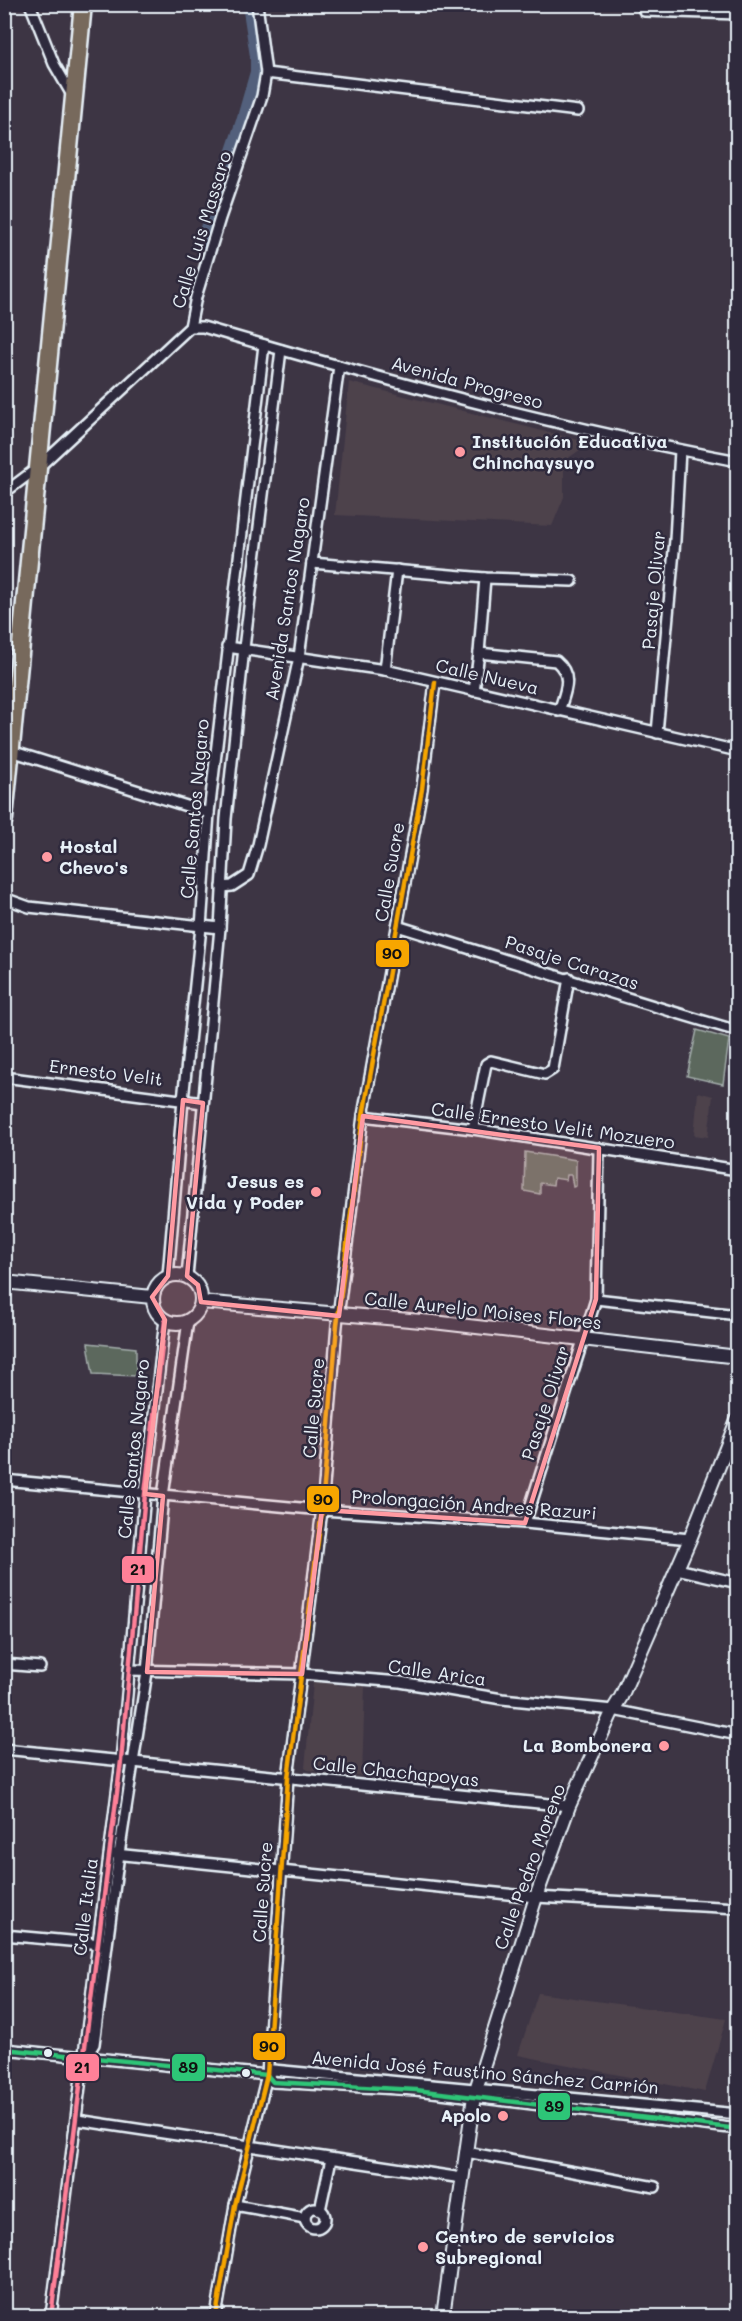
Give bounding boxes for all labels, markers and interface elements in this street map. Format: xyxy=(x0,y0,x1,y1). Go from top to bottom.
street label: Calle Luis Massaro xyxy=(166,148,236,311)
street label: Avenida Progreso xyxy=(389,350,546,414)
place label: Institución Educativa Chinchaysuyo xyxy=(472,429,667,474)
marker: Institución Educativa Chinchaysuyo xyxy=(453,445,467,459)
street label: Avenida Santos Nagaro xyxy=(259,495,315,702)
street label: Pasaje Olivar xyxy=(636,529,670,650)
street label: Calle Nueva xyxy=(433,653,541,700)
street label: Calle Santos Nagaro xyxy=(174,718,214,900)
street label: Calle Sucre xyxy=(368,820,410,924)
place label: Hostal Chevo's xyxy=(59,834,128,879)
marker: Hostal Chevo's xyxy=(40,850,54,864)
street label: Pasaje Carazas xyxy=(502,929,642,995)
line badge: 90 xyxy=(375,939,410,968)
text: 90 xyxy=(382,942,402,963)
street label: Ernesto Velit xyxy=(48,1053,164,1091)
street label: Calle Ernesto Velit Mozuero xyxy=(430,1096,677,1154)
place label: Jesus es Vida y Poder xyxy=(186,1169,304,1214)
marker: Jesus es Vida y Poder xyxy=(309,1185,323,1199)
street label: Calle Aureljo Moises Flores xyxy=(363,1286,603,1334)
street label: Pasaje Olivar xyxy=(515,1342,575,1463)
street label: Calle Sucre xyxy=(297,1357,329,1459)
street label: Calle Santos Nagaro xyxy=(112,1358,154,1540)
street label: Prolongación Andres Razuri xyxy=(351,1483,597,1525)
line badge: 90 xyxy=(306,1485,340,1513)
text: 90 xyxy=(313,1488,333,1509)
line badge: 21 xyxy=(121,1555,155,1584)
text: 21 xyxy=(130,1558,146,1579)
street label: Calle Arica xyxy=(387,1653,488,1691)
place label: La Bombonera xyxy=(523,1733,652,1757)
marker: La Bombonera xyxy=(657,1739,671,1753)
street label: Calle Chachapoyas xyxy=(312,1750,481,1792)
street label: Calle Pedro Moreno xyxy=(488,1780,570,1953)
street label: Calle Sucre xyxy=(247,1841,277,1943)
street label: Calle Italia xyxy=(67,1857,103,1957)
line badge: 90 xyxy=(252,2032,286,2061)
text: 90 xyxy=(259,2035,279,2056)
street label: Avenida José Faustino Sánchez Carrión xyxy=(311,2045,660,2099)
unlabelled marker xyxy=(42,2047,54,2059)
line badge: 21 xyxy=(65,2053,100,2082)
line badge: 89 xyxy=(171,2053,206,2082)
text: 21 xyxy=(74,2056,90,2077)
text: 89 xyxy=(178,2056,198,2077)
unlabelled marker xyxy=(240,2067,252,2079)
line badge: 89 xyxy=(537,2092,571,2121)
text: 89 xyxy=(544,2095,564,2116)
place label: Apolo xyxy=(440,2103,491,2127)
marker: Apolo xyxy=(496,2109,510,2123)
place label: Centro de servicios Subregional xyxy=(435,2224,615,2269)
marker: Centro de servicios Subregional xyxy=(416,2240,430,2254)

